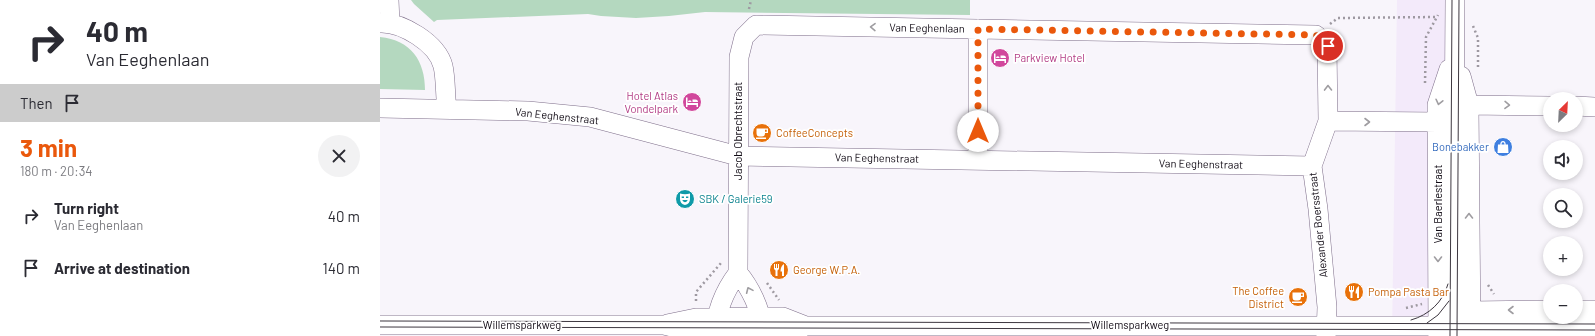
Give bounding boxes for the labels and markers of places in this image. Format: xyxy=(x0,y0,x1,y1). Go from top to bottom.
pin xyxy=(1311,29,1345,63)
hotel icon: Parkview Hotel xyxy=(989,47,1011,69)
place label: Parkview Hotel xyxy=(1014,51,1085,64)
place label: Hotel Atlas Vondelpark xyxy=(625,89,678,115)
hotel icon: Hotel Atlas Vondelpark xyxy=(681,91,703,113)
cafe icon: CoffeeConcepts xyxy=(751,122,773,144)
place label: CoffeeConcepts xyxy=(776,126,853,139)
shop icon: Bonebakker xyxy=(1492,136,1514,158)
place label: Bonebakker xyxy=(1432,140,1489,153)
theatre icon: SBK / Galerie59 xyxy=(674,188,696,210)
place label: SBK / Galerie59 xyxy=(699,192,773,205)
restaurant icon: George W.P.A. xyxy=(768,259,790,281)
place label: George W.P.A. xyxy=(793,263,860,276)
restaurant icon: Pompa Pasta Bar xyxy=(1343,281,1365,303)
place label: The Coffee District xyxy=(1232,284,1284,310)
place label: Pompa Pasta Bar xyxy=(1368,285,1449,298)
cafe icon: The Coffee District xyxy=(1287,286,1309,308)

